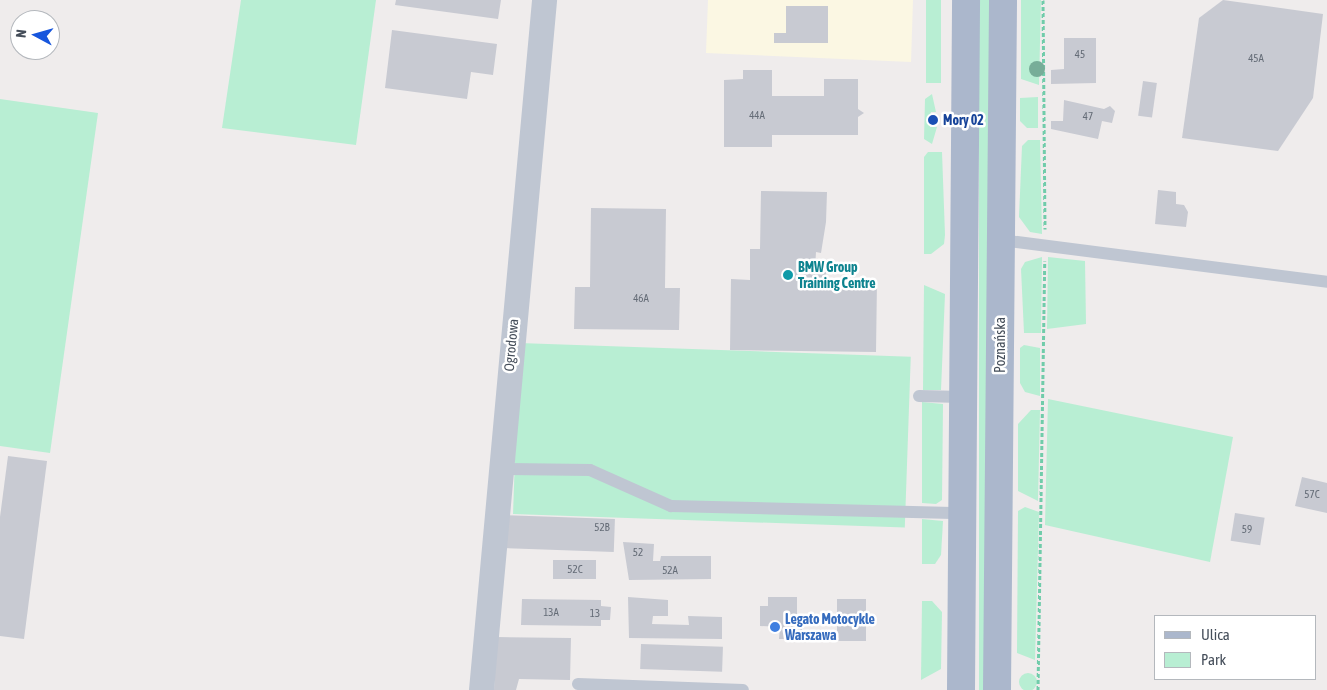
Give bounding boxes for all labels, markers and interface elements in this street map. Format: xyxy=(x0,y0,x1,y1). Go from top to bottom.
north arrow xyxy=(10,10,60,60)
text: N xyxy=(13,29,29,38)
house number: 45 xyxy=(1075,47,1085,61)
house number: 45A xyxy=(1248,51,1264,65)
house number: 44A xyxy=(749,108,765,122)
house number: 47 xyxy=(1083,109,1093,123)
place label: Mory 02 xyxy=(943,112,984,128)
marker: Mory 02 xyxy=(927,114,939,126)
place label: BMW Group Training Centre xyxy=(798,259,876,292)
marker: BMW Group Training Centre xyxy=(782,269,794,281)
house number: 46A xyxy=(633,291,649,305)
street label: Poznańska xyxy=(992,317,1008,373)
street label: Ogrodowa xyxy=(500,318,522,372)
house number: 57C xyxy=(1304,487,1320,501)
house number: 52B xyxy=(594,520,610,534)
house number: 59 xyxy=(1242,522,1252,536)
house number: 52 xyxy=(633,545,643,559)
house number: 52C xyxy=(567,562,583,576)
house number: 52A xyxy=(662,563,678,577)
house number: 13A xyxy=(543,605,559,619)
house number: 13 xyxy=(590,606,600,620)
place label: Legato Motocykle Warszawa xyxy=(785,611,875,644)
legend xyxy=(1154,615,1317,680)
marker: Legato Motocykle Warszawa xyxy=(769,621,781,633)
text: Ulica xyxy=(1201,626,1230,643)
text: Park xyxy=(1201,651,1226,668)

